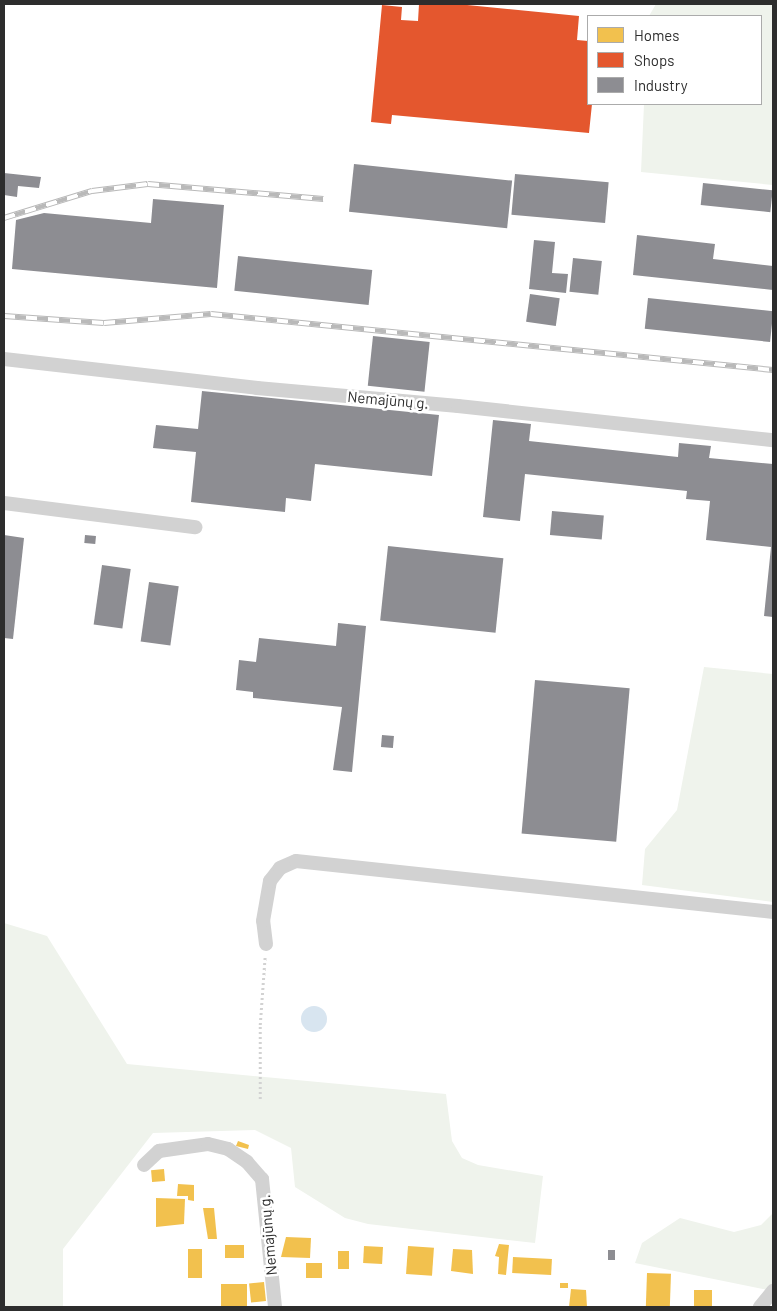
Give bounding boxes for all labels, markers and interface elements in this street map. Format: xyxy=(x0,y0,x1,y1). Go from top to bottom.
legend xyxy=(587,15,762,105)
text: Homes xyxy=(634,26,679,44)
text: Shops xyxy=(634,51,674,69)
text: Industry xyxy=(634,76,688,94)
street label: Nemajūnų g. xyxy=(347,387,429,413)
street label: Nemajūnų g. xyxy=(255,1194,281,1276)

